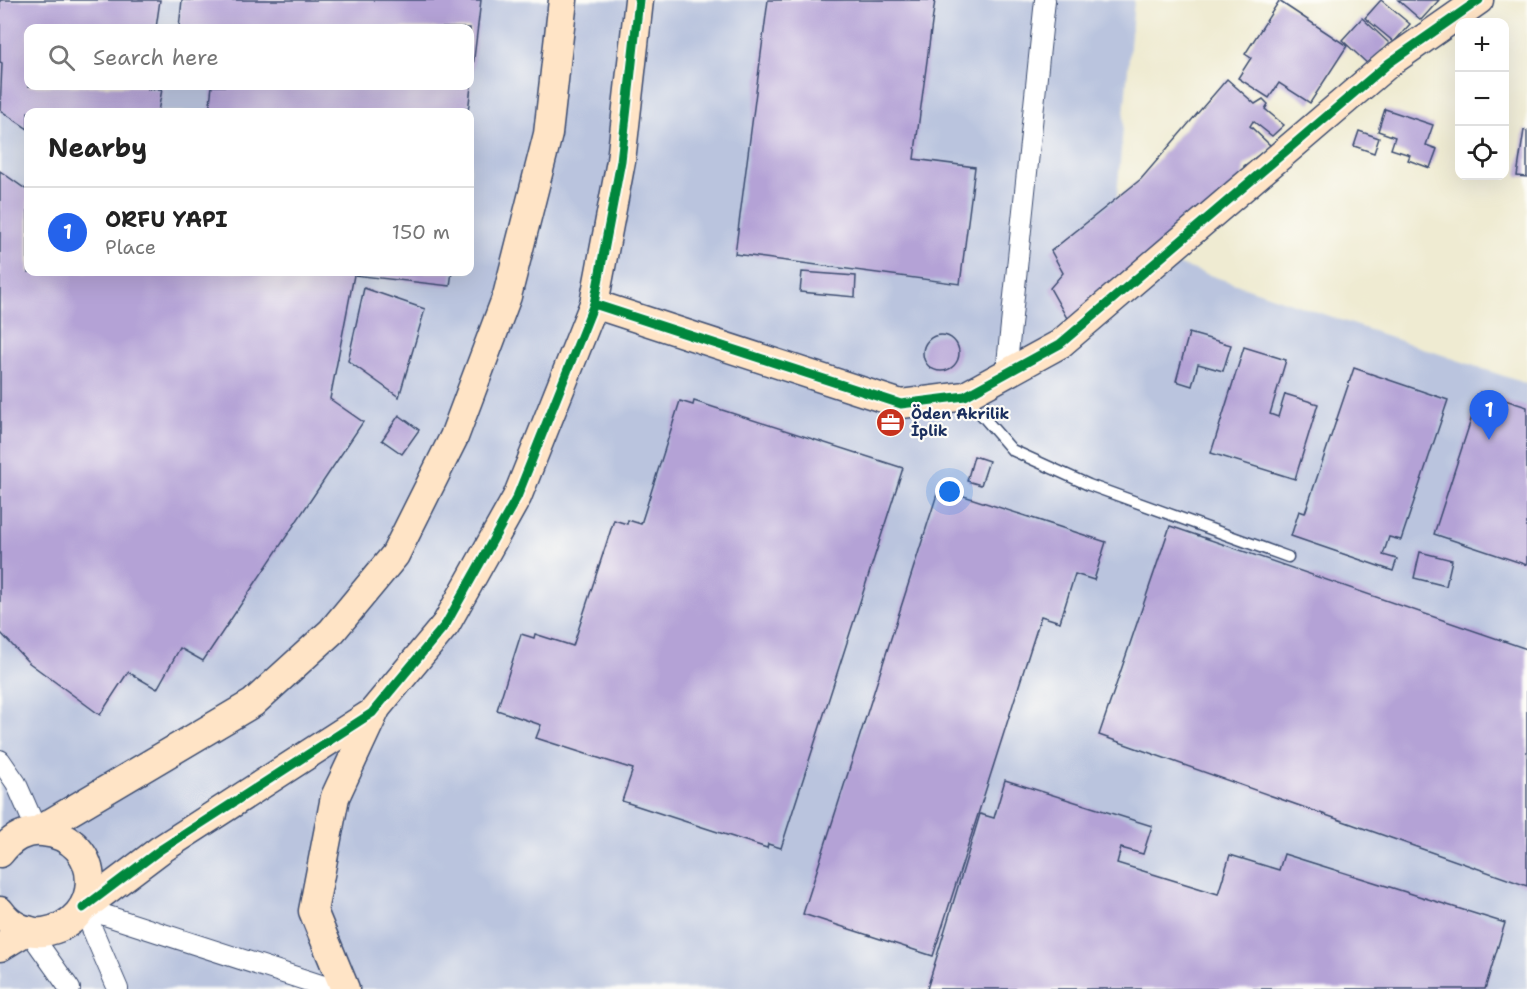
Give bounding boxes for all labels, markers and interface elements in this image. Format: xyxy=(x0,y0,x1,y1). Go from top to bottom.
map controls xyxy=(1455,18,1509,180)
button: + xyxy=(1455,18,1509,72)
search box xyxy=(24,24,474,90)
icon: search xyxy=(45,41,78,74)
text: Search here xyxy=(93,43,219,72)
button: − xyxy=(1455,72,1509,126)
button: locate xyxy=(1455,126,1509,180)
text: Nearby xyxy=(48,130,147,165)
text: ORFU YAPI xyxy=(105,205,228,234)
text: 1 xyxy=(63,219,72,245)
text: 150 m xyxy=(392,219,450,245)
text: Place xyxy=(105,234,156,260)
pin: 1 xyxy=(1470,390,1508,440)
place label: Öden Akrilik İplik xyxy=(911,404,1010,441)
office icon: Öden Akrilik İplik xyxy=(874,407,906,439)
your location xyxy=(935,477,964,506)

